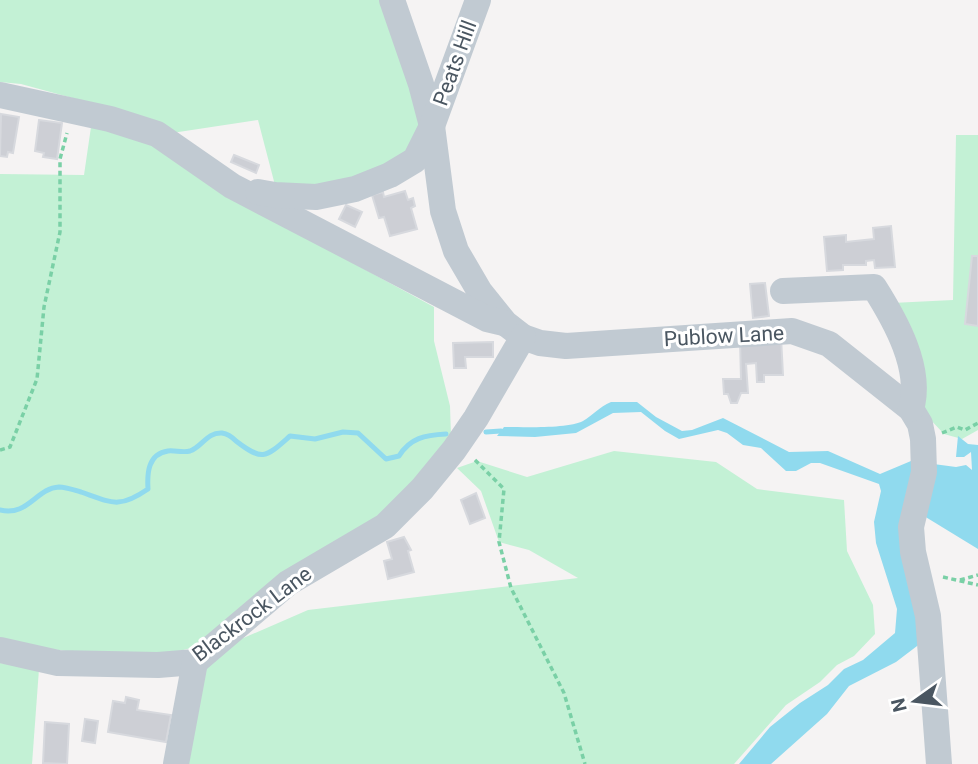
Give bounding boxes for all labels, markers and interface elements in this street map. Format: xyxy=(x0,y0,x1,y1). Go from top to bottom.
street label: Peats Hill xyxy=(429,17,481,109)
street label: Publow Lane xyxy=(663,321,785,351)
street label: Blackrock Lane xyxy=(188,562,316,666)
north arrow xyxy=(880,666,950,736)
text: N xyxy=(886,696,912,714)

